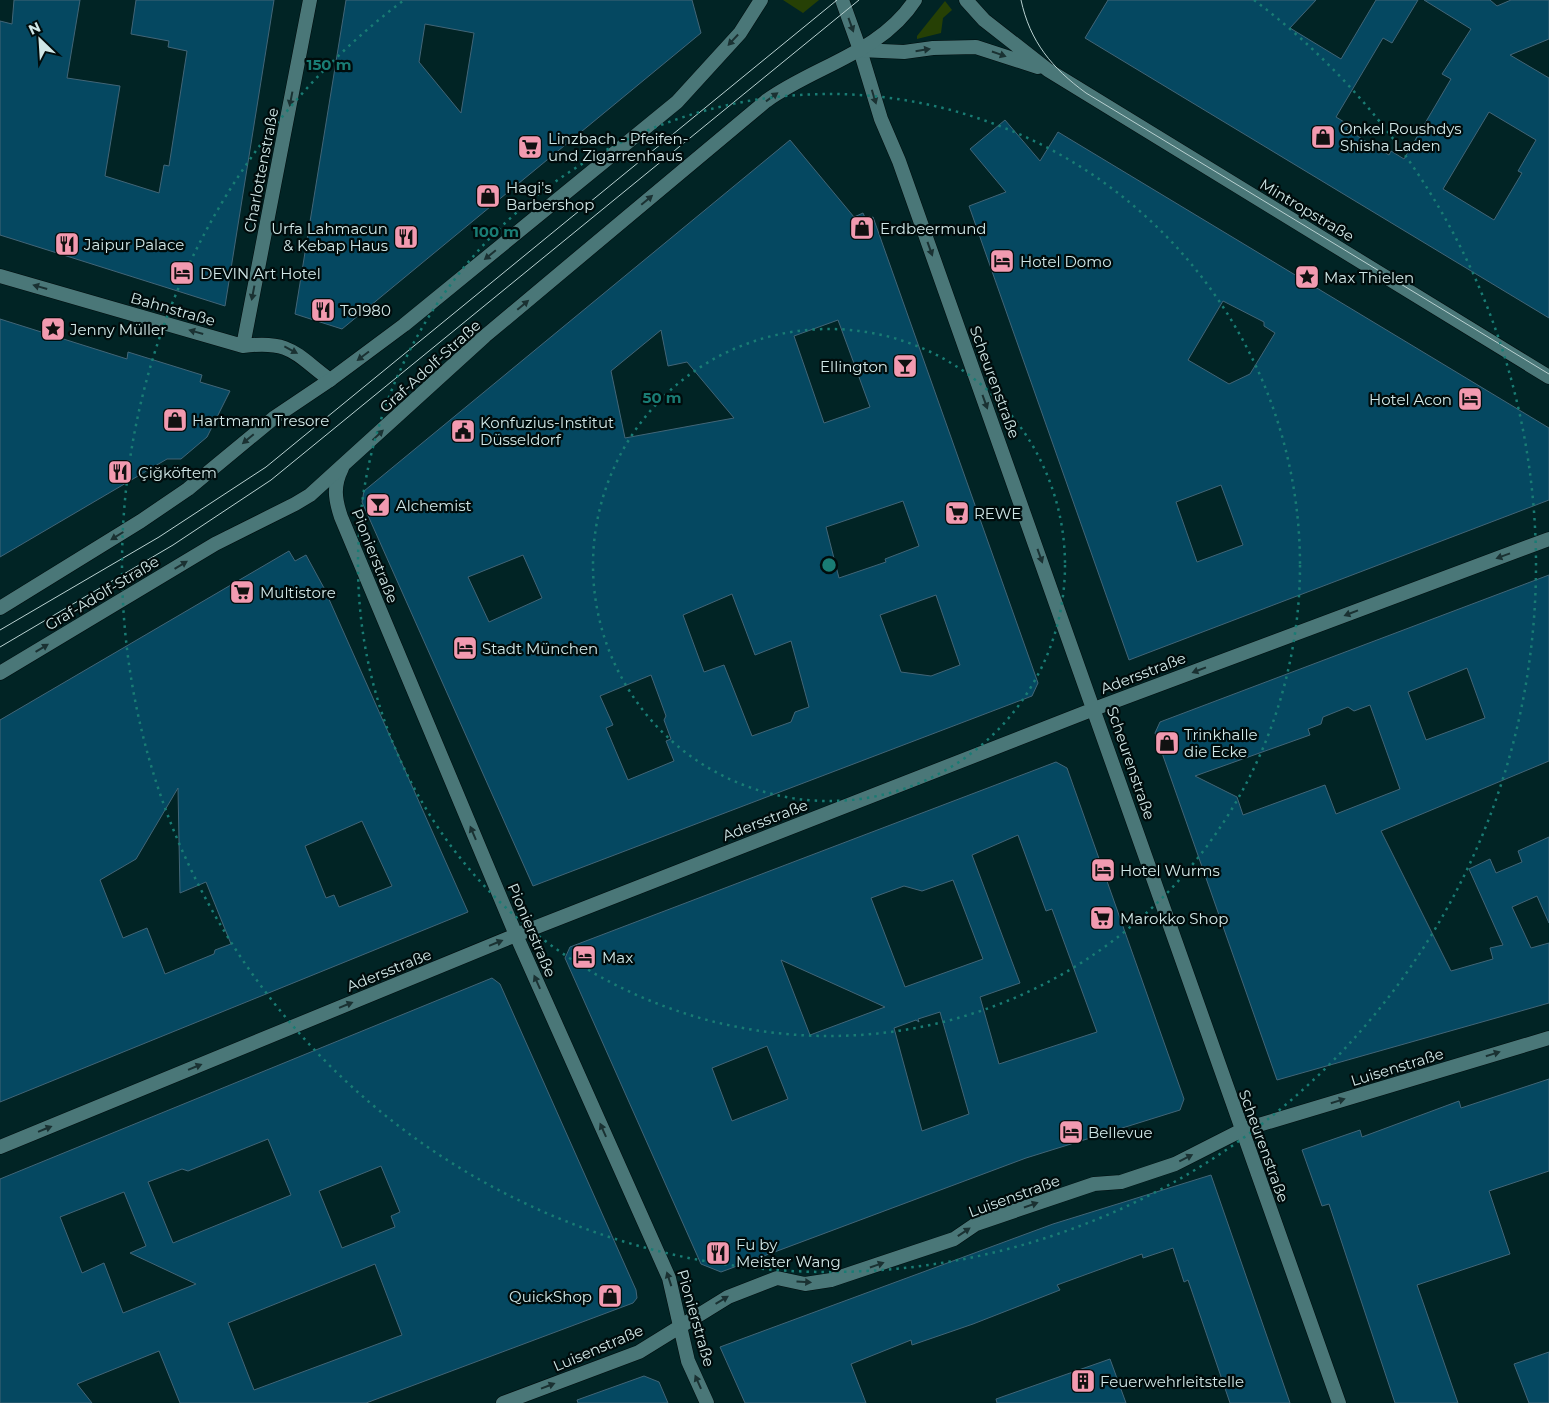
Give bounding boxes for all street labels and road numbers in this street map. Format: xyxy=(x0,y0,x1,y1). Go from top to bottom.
street label: Charlottenstraße xyxy=(240,106,282,234)
street label: Mintropstraße xyxy=(1256,174,1358,246)
street label: Bahnstraße xyxy=(128,288,218,330)
street label: Graf-Adolf-Straße xyxy=(375,316,485,416)
street label: Scheurenstraße xyxy=(966,323,1024,441)
street label: Pionierstraße xyxy=(347,506,403,606)
street label: Graf-Adolf-Straße xyxy=(42,551,162,635)
street label: Adersstraße xyxy=(1098,648,1188,698)
street label: Scheurenstraße xyxy=(1103,704,1159,822)
street label: Adersstraße xyxy=(720,795,810,845)
street label: Pionierstraße xyxy=(504,880,560,980)
street label: Adersstraße xyxy=(344,944,434,996)
street label: Luisenstraße xyxy=(1348,1044,1446,1090)
street label: Scheurenstraße xyxy=(1235,1087,1293,1205)
street label: Luisenstraße xyxy=(966,1171,1062,1221)
street label: Pionierstraße xyxy=(673,1267,719,1369)
street label: Luisenstraße xyxy=(550,1320,646,1376)

